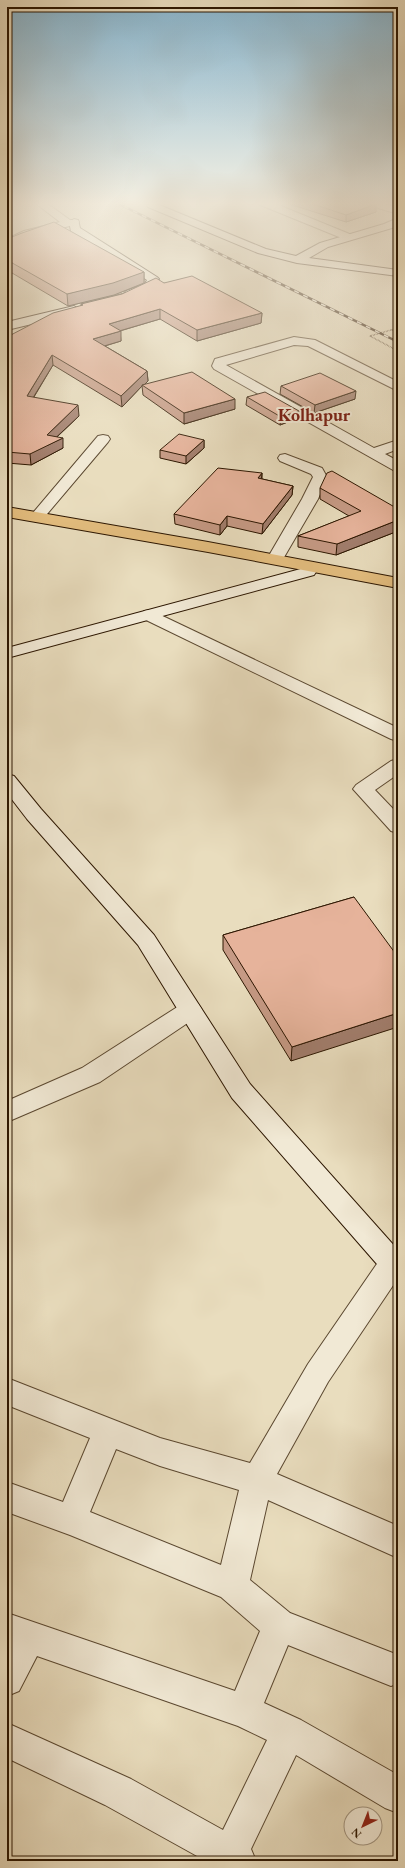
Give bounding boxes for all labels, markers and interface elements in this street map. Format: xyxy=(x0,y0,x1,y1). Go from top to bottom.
district label: Kolhapur xyxy=(278,403,351,426)
north arrow xyxy=(343,1806,383,1846)
text: N xyxy=(348,1825,364,1841)

